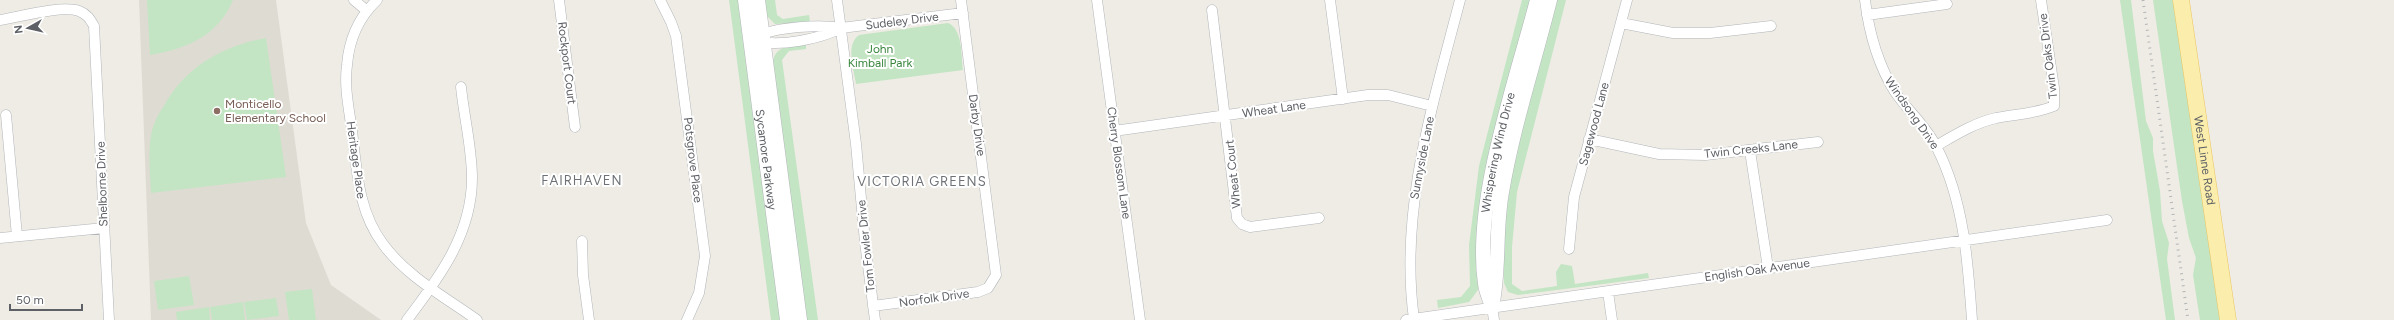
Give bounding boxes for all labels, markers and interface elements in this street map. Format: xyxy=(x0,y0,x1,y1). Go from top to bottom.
north arrow xyxy=(8,8,48,48)
street label: Sudeley Drive xyxy=(865,10,940,32)
street label: Twin Oaks Drive xyxy=(2036,12,2060,99)
street label: Rockport Court xyxy=(555,21,579,106)
text: N xyxy=(12,24,26,34)
park label: John Kimball Park xyxy=(848,42,912,70)
street label: Windsong Drive xyxy=(1882,74,1942,152)
street label: Sagewood Lane xyxy=(1576,80,1612,167)
street label: Whispering Wind Drive xyxy=(1479,90,1518,214)
street label: Darby Drive xyxy=(966,93,988,157)
place label: Monticello Elementary School xyxy=(225,97,326,125)
street label: Wheat Lane xyxy=(1241,98,1307,120)
marker: Monticello Elementary School xyxy=(212,106,222,116)
street label: Cherry Blossom Lane xyxy=(1104,106,1134,220)
street label: Sycamore Parkway xyxy=(752,108,780,212)
street label: Sunnyside Lane xyxy=(1407,115,1437,201)
street label: West Linne Road xyxy=(2191,115,2218,206)
street label: Potsgrove Place xyxy=(681,116,705,204)
street label: Heritage Place xyxy=(344,120,368,200)
street label: Twin Creeks Lane xyxy=(1703,137,1799,161)
street label: Wheat Court xyxy=(1222,138,1244,209)
street label: Shelborne Drive xyxy=(94,141,110,227)
district label: FAIRHAVEN xyxy=(541,173,623,188)
district label: VICTORIA GREENS xyxy=(857,174,987,189)
street label: Tom Fowler Drive xyxy=(854,199,878,293)
street label: English Oak Avenue xyxy=(1703,256,1811,284)
scale bar xyxy=(10,286,82,312)
street label: Norfolk Drive xyxy=(898,286,970,310)
text: 50 m xyxy=(16,293,44,307)

